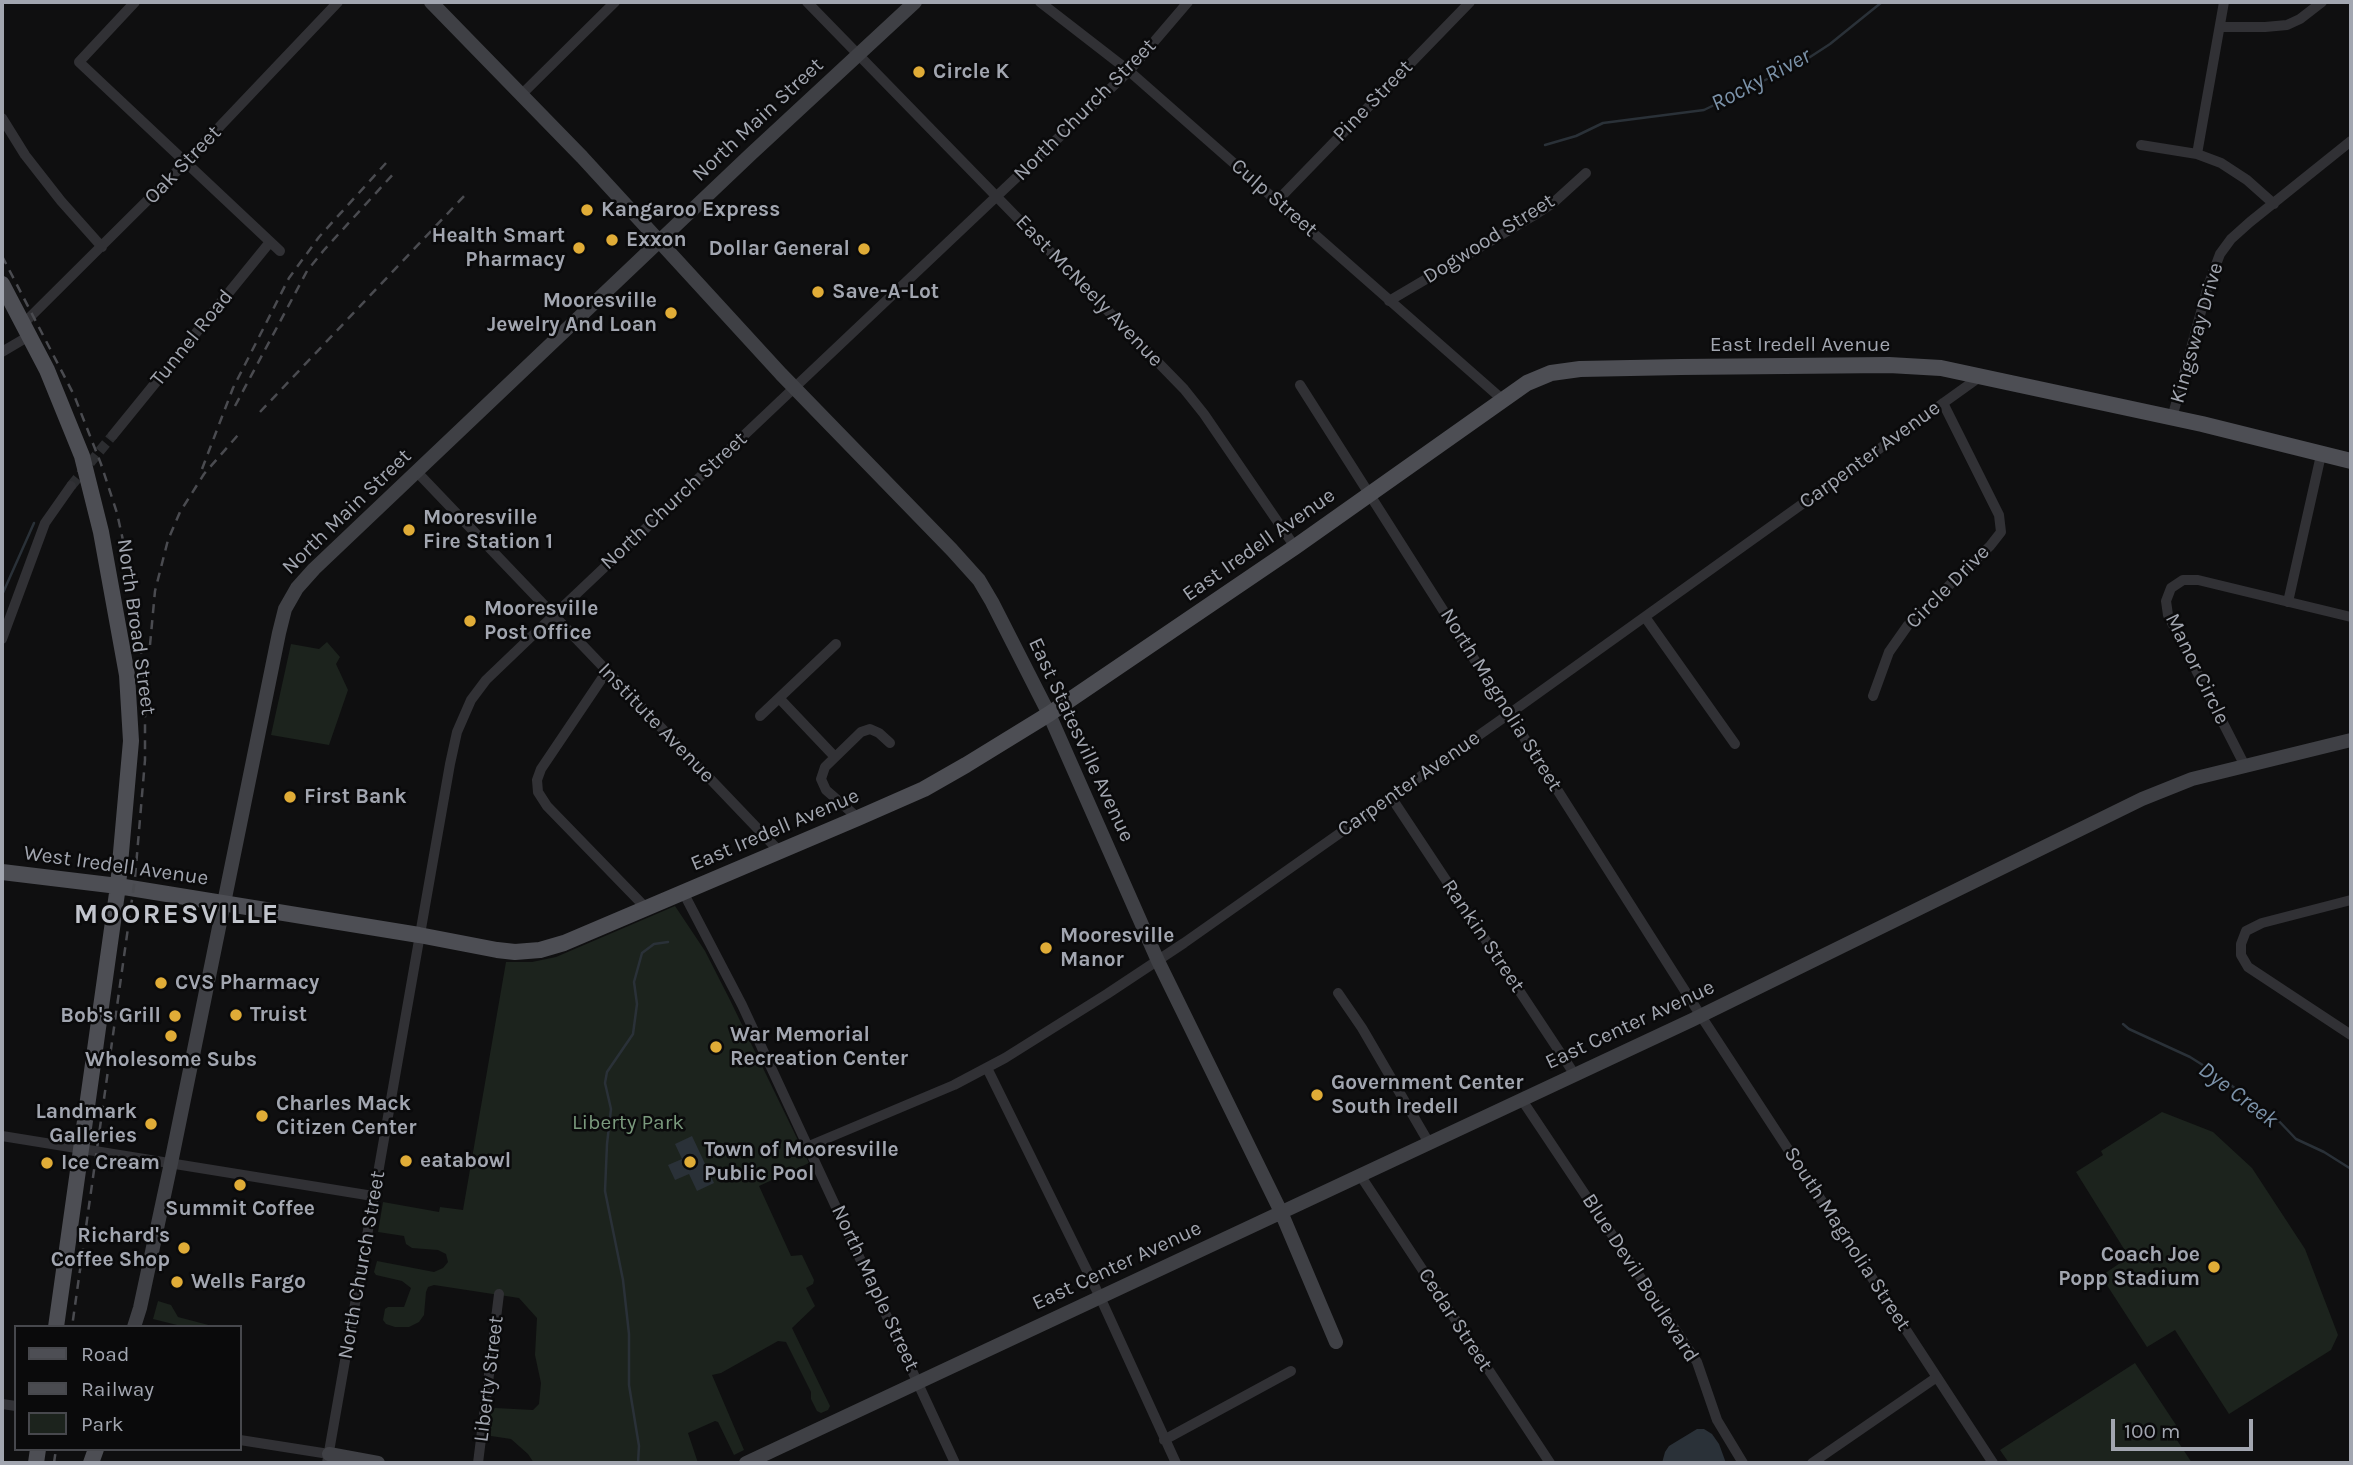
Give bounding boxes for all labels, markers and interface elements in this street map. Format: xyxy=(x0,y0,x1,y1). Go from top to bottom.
street label: North Church Street xyxy=(1009,34,1161,186)
water label: Rocky River xyxy=(1706,42,1816,118)
street label: North Main Street xyxy=(687,53,829,187)
street label: Pine Street xyxy=(1328,55,1418,147)
place label: Circle K xyxy=(933,59,1009,85)
marker: Circle K xyxy=(911,64,927,80)
street label: Oak Street xyxy=(139,120,227,210)
street label: Culp Street xyxy=(1226,154,1322,242)
street label: Dogwood Street xyxy=(1419,188,1559,290)
place label: Kangaroo Express xyxy=(601,197,780,223)
marker: Kangaroo Express xyxy=(579,202,595,218)
street label: East McNeely Avenue xyxy=(1010,210,1168,372)
place label: Health Smart Pharmacy xyxy=(432,223,565,273)
place label: Exxon xyxy=(626,227,687,253)
marker: Exxon xyxy=(604,232,620,248)
place label: Dollar General xyxy=(709,236,850,262)
marker: Health Smart Pharmacy xyxy=(571,240,587,256)
marker: Dollar General xyxy=(856,241,872,257)
street label: Kingsway Drive xyxy=(2165,260,2229,406)
place label: Save-A-Lot xyxy=(832,279,939,305)
marker: Save-A-Lot xyxy=(810,284,826,300)
street label: Tunnel Road xyxy=(145,285,239,391)
place label: Mooresville Jewelry And Loan xyxy=(487,288,657,338)
marker: Mooresville Jewelry And Loan xyxy=(663,305,679,321)
street label: East Iredell Avenue xyxy=(1710,332,1890,358)
street label: Carpenter Avenue xyxy=(1795,395,1945,515)
street label: North Church Street xyxy=(596,427,752,575)
street label: North Main Street xyxy=(277,444,417,580)
street label: East Iredell Avenue xyxy=(1178,483,1340,607)
place label: Mooresville Fire Station 1 xyxy=(423,505,553,555)
marker: Mooresville Fire Station 1 xyxy=(401,522,417,538)
street label: North Broad Street xyxy=(111,537,161,717)
street label: Circle Drive xyxy=(1901,540,1995,634)
place label: Mooresville Post Office xyxy=(484,596,598,646)
street label: North Magnolia Street xyxy=(1434,604,1568,796)
street label: Manor Circle xyxy=(2159,609,2235,729)
marker: Mooresville Post Office xyxy=(462,613,478,629)
street label: East Statesville Avenue xyxy=(1023,634,1139,846)
street label: Institute Avenue xyxy=(592,658,720,788)
street label: Carpenter Avenue xyxy=(1333,725,1485,843)
street label: East Iredell Avenue xyxy=(687,783,863,877)
place label: First Bank xyxy=(304,784,407,810)
marker: First Bank xyxy=(282,789,298,805)
street label: West Iredell Avenue xyxy=(22,841,210,891)
street label: Rankin Street xyxy=(1436,875,1530,997)
district label: MOORESVILLE xyxy=(75,898,279,932)
place label: Mooresville Manor xyxy=(1060,923,1174,973)
marker: Mooresville Manor xyxy=(1038,940,1054,956)
place label: CVS Pharmacy xyxy=(175,970,319,996)
marker: CVS Pharmacy xyxy=(153,975,169,991)
street label: East Center Avenue xyxy=(1541,975,1719,1075)
place label: Truist xyxy=(250,1002,307,1028)
place label: Bob's Grill xyxy=(60,1003,161,1029)
marker: Truist xyxy=(228,1007,244,1023)
marker: Bob's Grill xyxy=(167,1008,183,1024)
place label: War Memorial Recreation Center xyxy=(730,1022,908,1072)
marker: Wholesome Subs xyxy=(163,1028,179,1044)
marker: War Memorial Recreation Center xyxy=(708,1039,724,1055)
place label: Wholesome Subs xyxy=(85,1047,257,1073)
water label: Dye Creek xyxy=(2193,1056,2283,1134)
place label: Government Center South Iredell xyxy=(1331,1070,1523,1120)
marker: Government Center South Iredell xyxy=(1309,1087,1325,1103)
place label: Charles Mack Citizen Center xyxy=(276,1091,416,1141)
place label: Landmark Galleries xyxy=(35,1099,137,1149)
marker: Charles Mack Citizen Center xyxy=(254,1108,270,1124)
park label: Liberty Park xyxy=(572,1110,684,1136)
marker: Landmark Galleries xyxy=(143,1116,159,1132)
place label: Town of Mooresville Public Pool xyxy=(704,1137,899,1187)
street label: South Magnolia Street xyxy=(1778,1142,1916,1336)
place label: eatabowl xyxy=(420,1148,511,1174)
place label: Ice Cream xyxy=(61,1150,160,1176)
marker: eatabowl xyxy=(398,1153,414,1169)
marker: Town of Mooresville Public Pool xyxy=(682,1154,698,1170)
marker: Ice Cream xyxy=(39,1155,55,1171)
street label: North Church Street xyxy=(333,1169,391,1361)
marker: Summit Coffee xyxy=(232,1177,248,1193)
street label: Blue Devil Boulevard xyxy=(1576,1189,1704,1367)
place label: Summit Coffee xyxy=(165,1196,315,1222)
street label: North Maple Street xyxy=(826,1201,924,1375)
street label: East Center Avenue xyxy=(1028,1216,1206,1316)
place label: Richard's Coffee Shop xyxy=(51,1223,170,1273)
marker: Richard's Coffee Shop xyxy=(176,1240,192,1256)
place label: Coach Joe Popp Stadium xyxy=(2058,1242,2200,1292)
marker: Coach Joe Popp Stadium xyxy=(2206,1259,2222,1275)
street label: Cedar Street xyxy=(1412,1264,1498,1376)
place label: Wells Fargo xyxy=(191,1269,306,1295)
marker: Wells Fargo xyxy=(169,1274,185,1290)
street label: Liberty Street xyxy=(469,1314,509,1444)
legend xyxy=(14,1325,242,1451)
text: Road xyxy=(81,1342,129,1366)
text: Railway xyxy=(81,1377,154,1401)
scale bar xyxy=(2115,1406,2257,1450)
text: Park xyxy=(81,1412,124,1436)
text: 100 m xyxy=(2124,1419,2181,1443)

